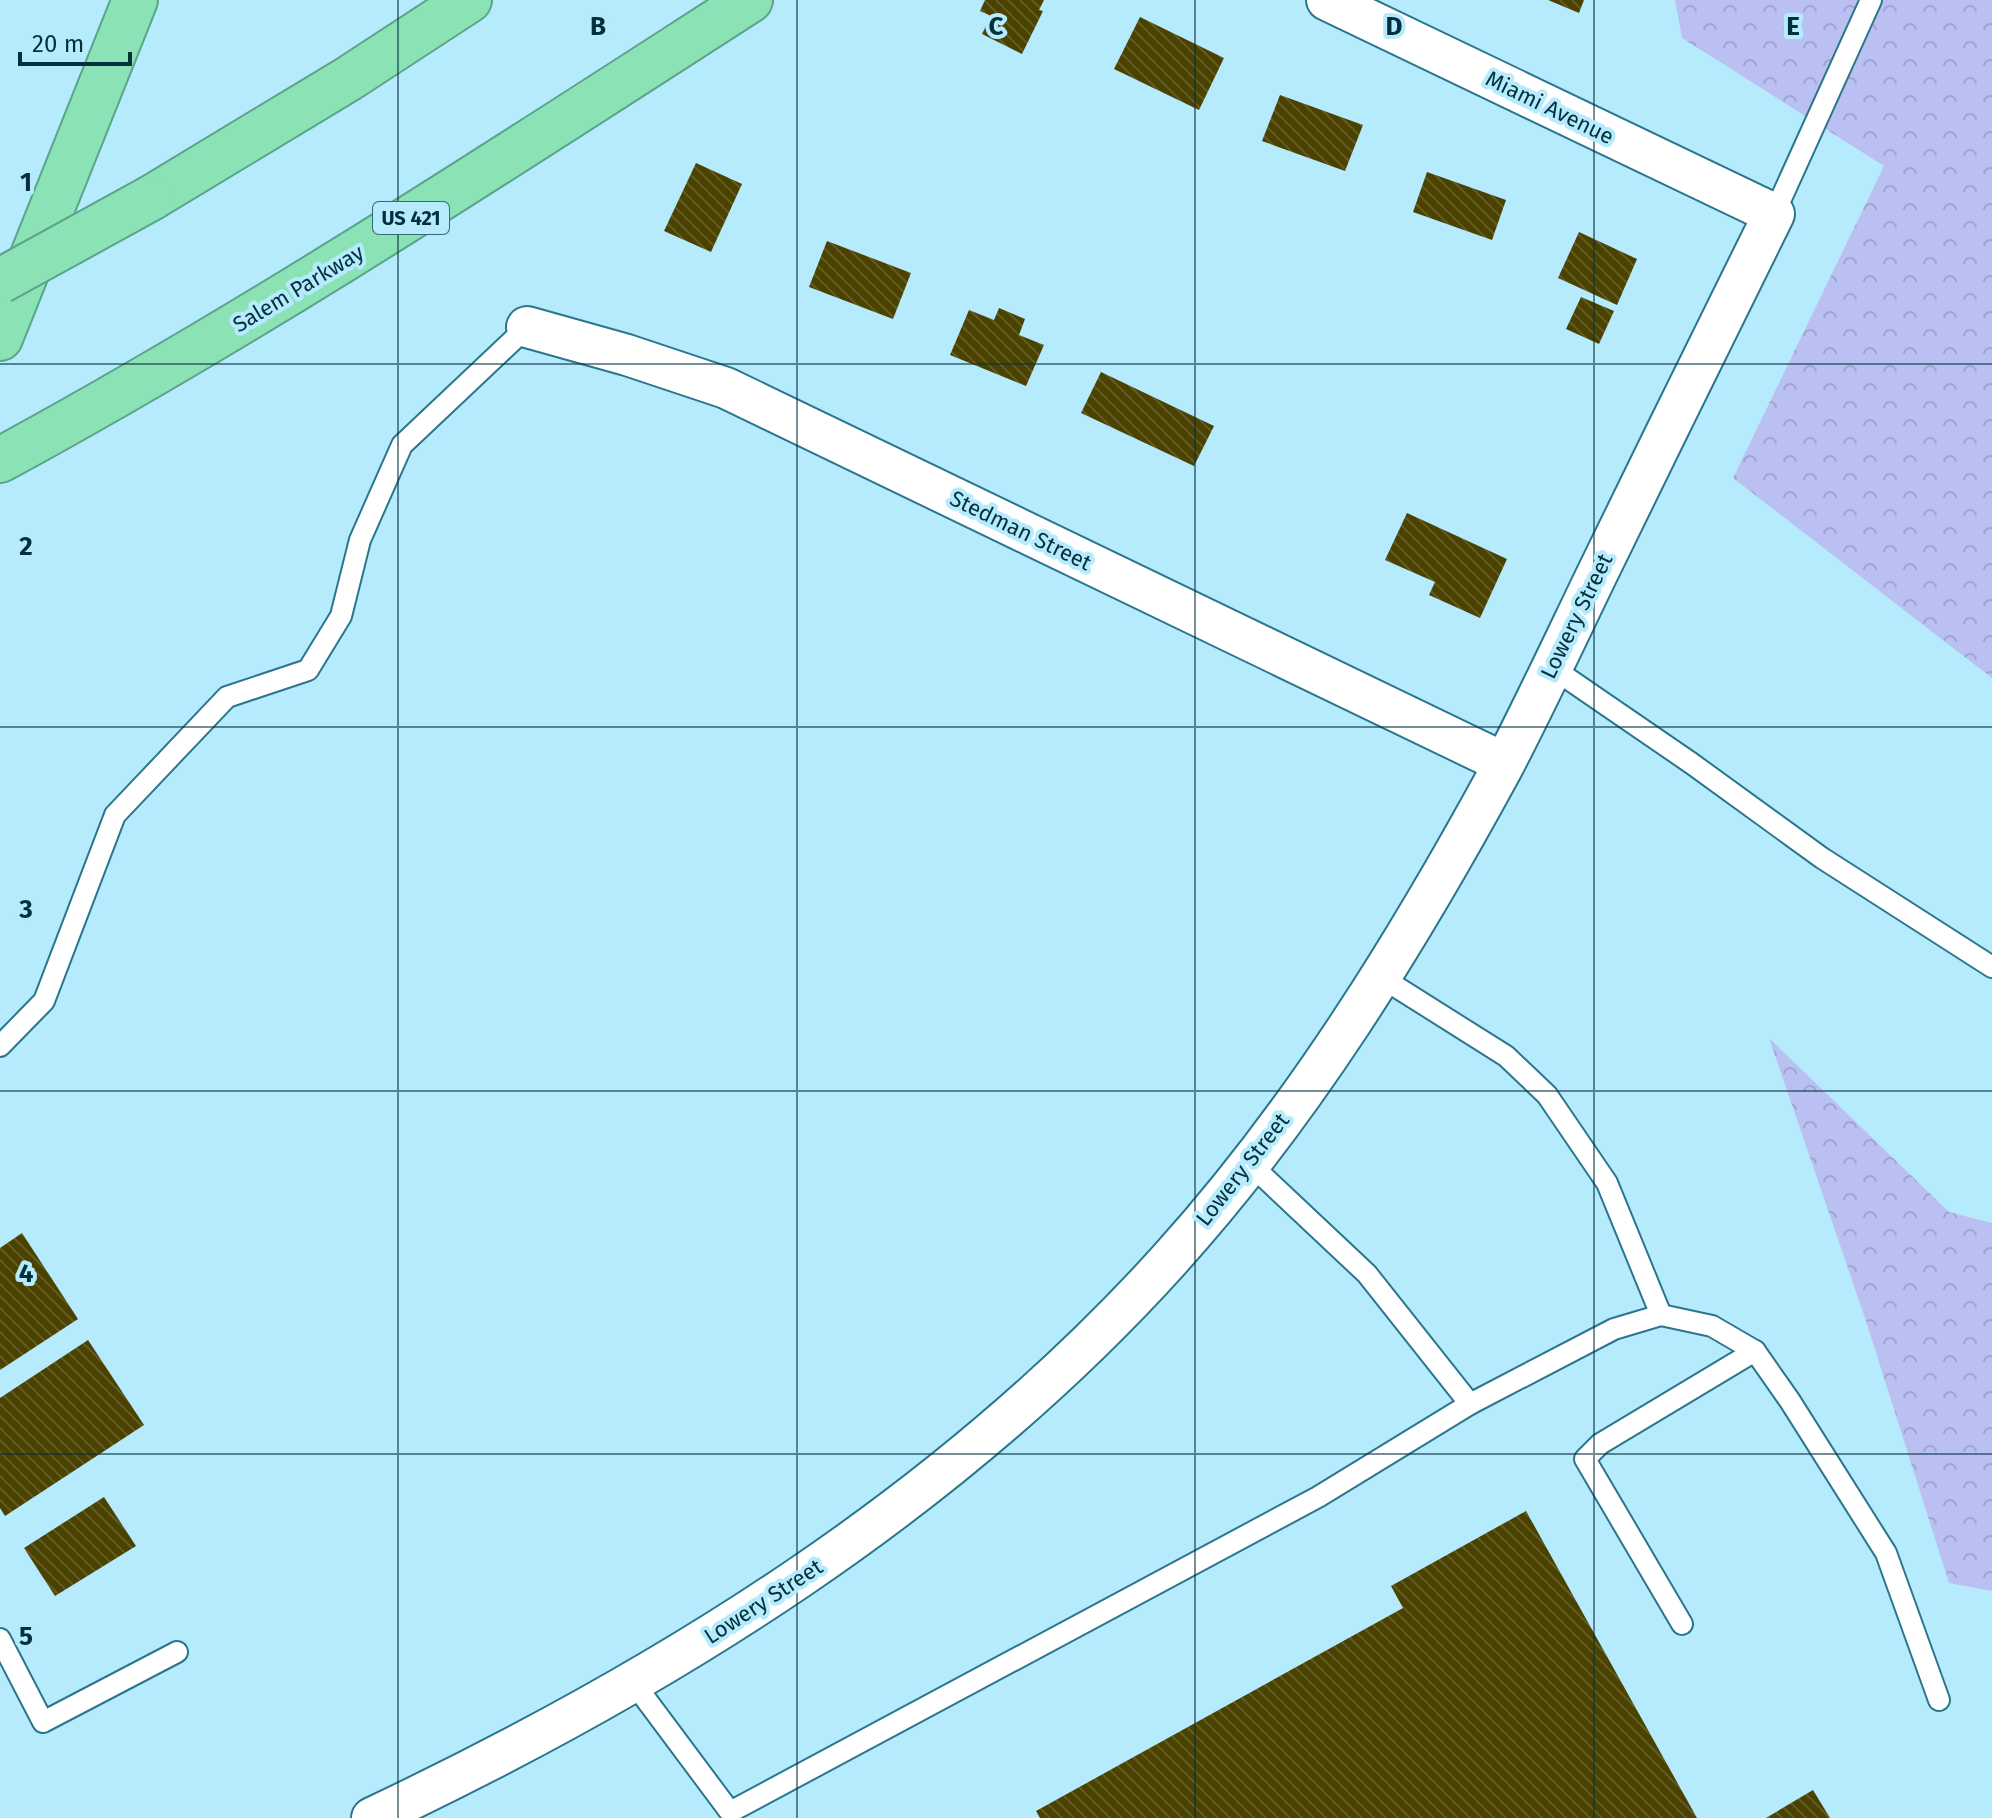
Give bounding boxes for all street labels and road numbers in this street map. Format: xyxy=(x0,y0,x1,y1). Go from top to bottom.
street label: Miami Avenue xyxy=(1481,65,1618,150)
road number: US 421 xyxy=(373,202,449,234)
street label: Salem Parkway xyxy=(228,239,369,338)
street label: Stedman Street xyxy=(946,485,1096,576)
street label: Lowery Street xyxy=(1535,549,1618,683)
street label: Lowery Street xyxy=(1190,1107,1295,1231)
street label: Lowery Street xyxy=(699,1553,828,1650)

